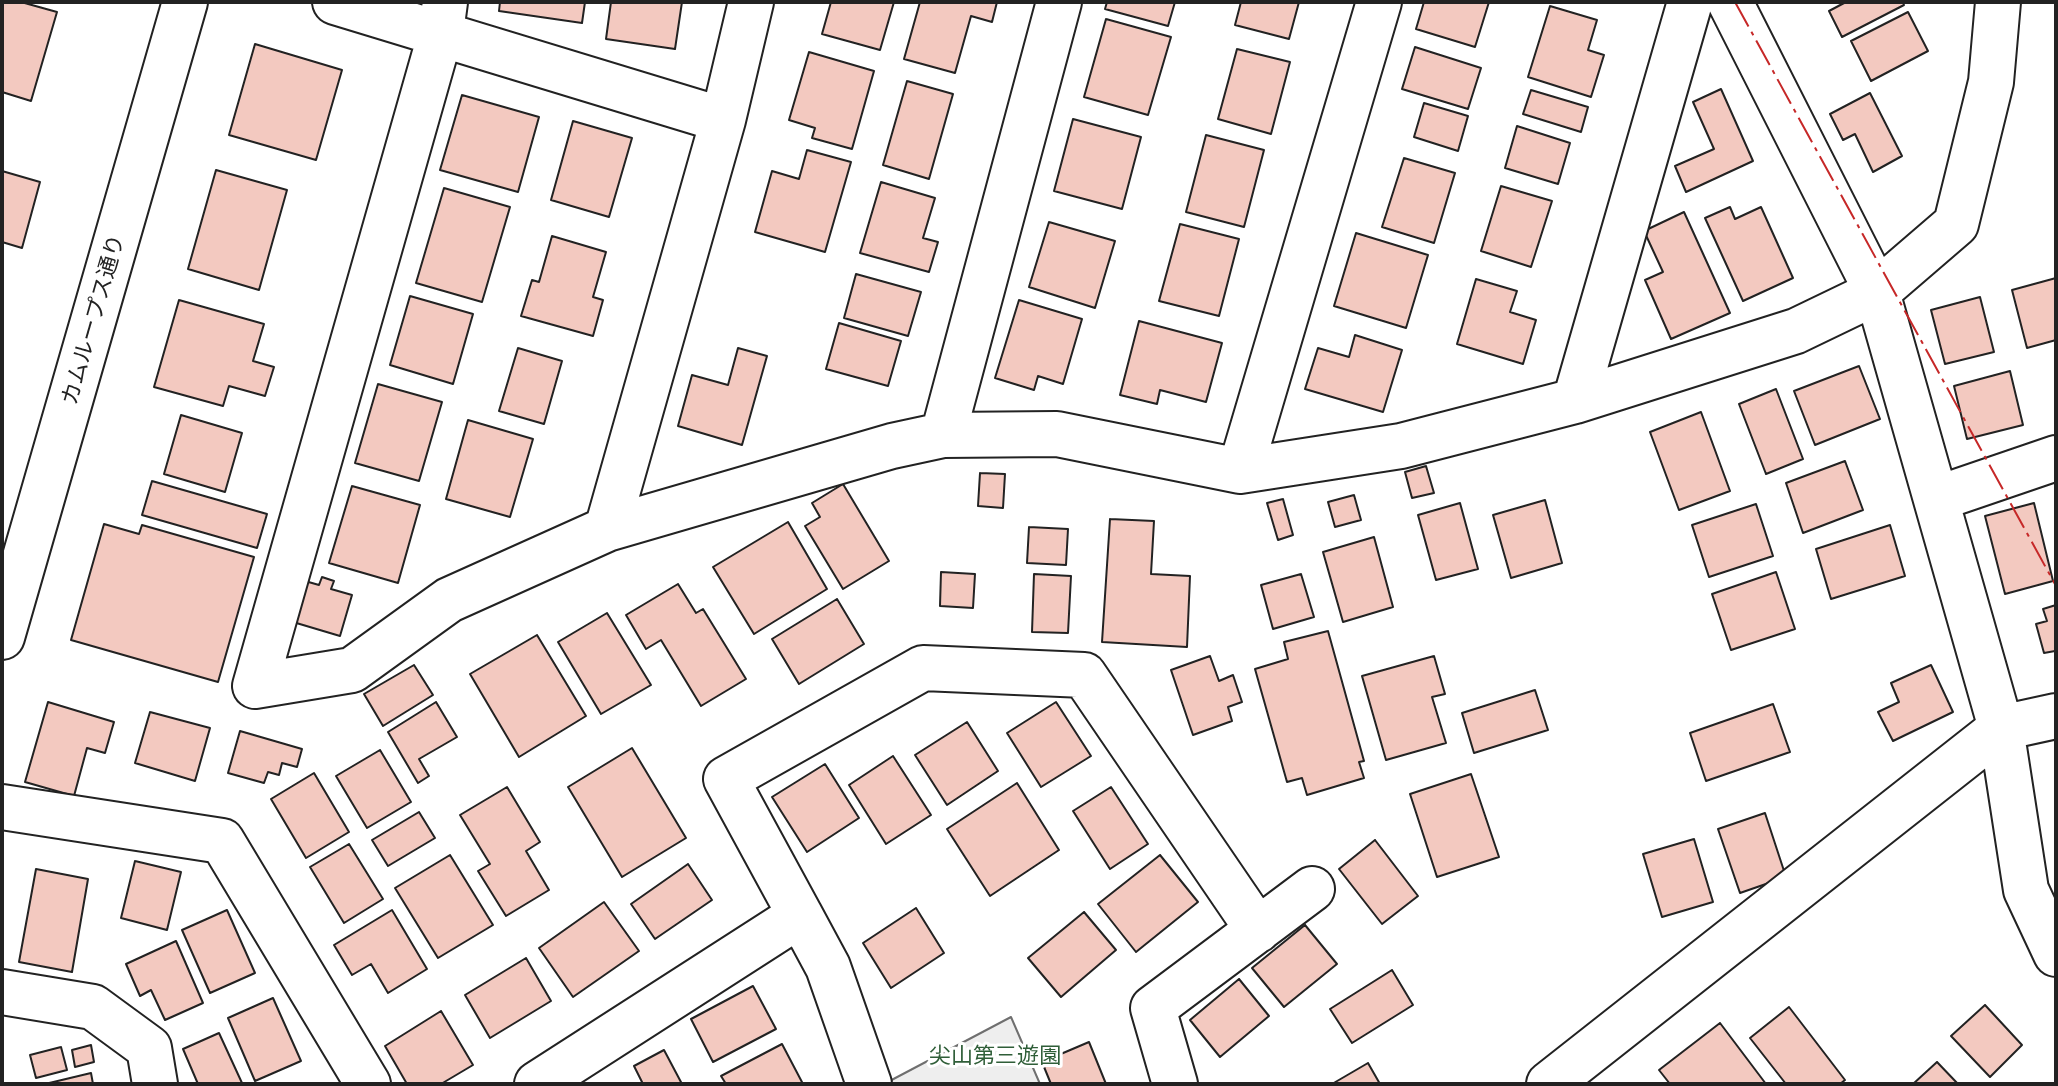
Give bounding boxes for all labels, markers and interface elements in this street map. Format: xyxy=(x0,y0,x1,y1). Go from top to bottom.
street label: カムループス通り xyxy=(57,232,131,408)
park label: 尖山第三遊園 xyxy=(929,1044,1061,1070)

